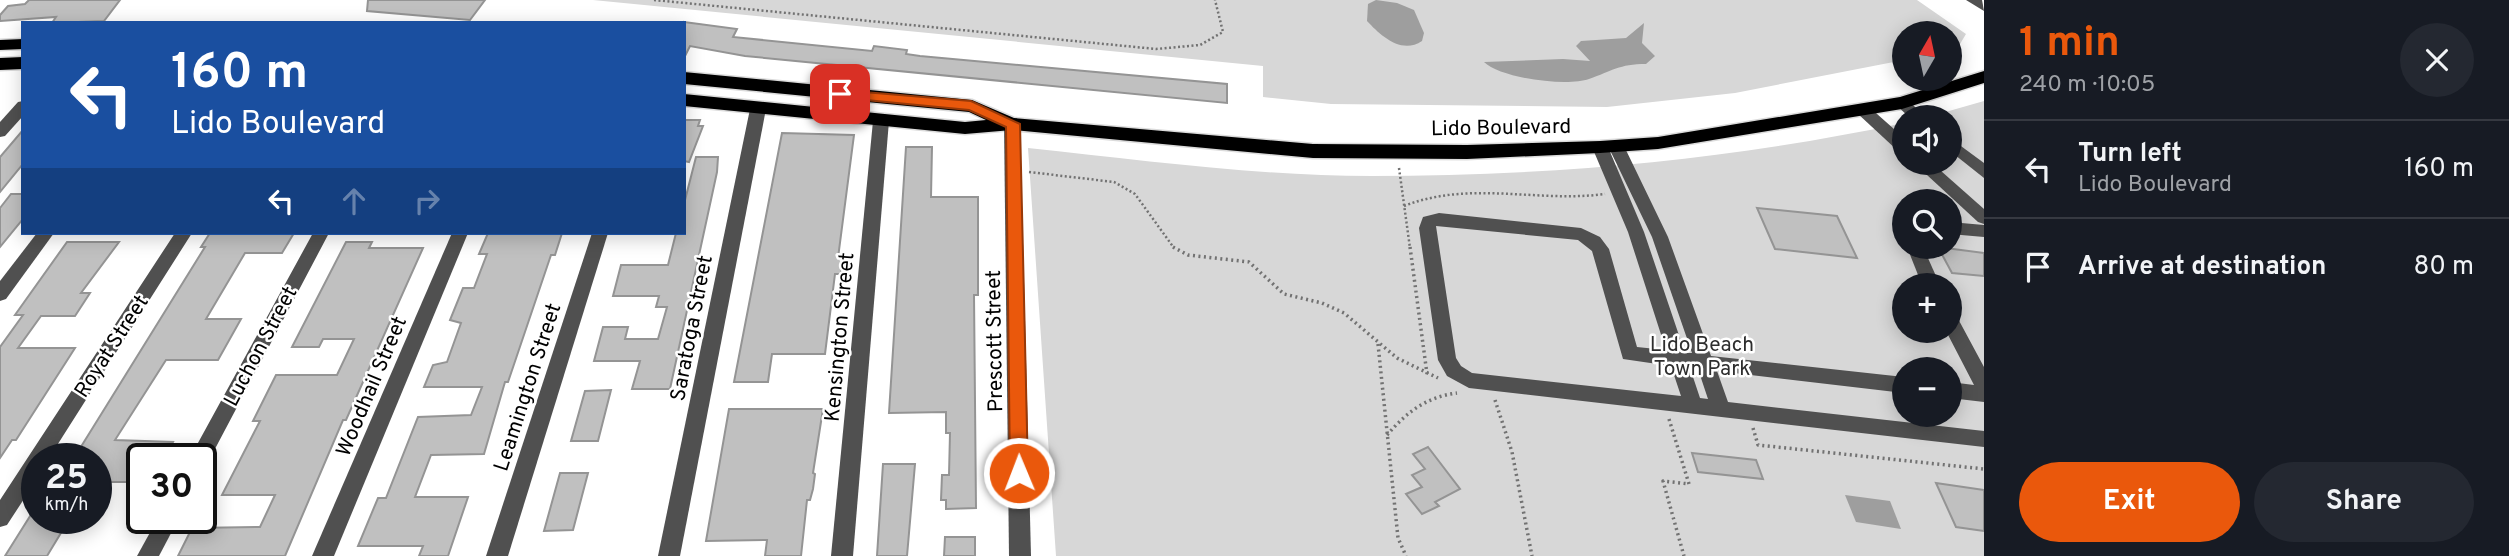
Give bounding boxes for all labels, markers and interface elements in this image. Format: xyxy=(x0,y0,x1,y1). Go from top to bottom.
text: 1 min xyxy=(2019,18,2120,71)
north arrow xyxy=(1892,21,1962,91)
map controls xyxy=(1892,21,1962,427)
button: close xyxy=(2400,23,2474,97)
text: 160 m xyxy=(171,44,308,106)
icon: left xyxy=(56,49,147,140)
pin xyxy=(810,64,870,124)
text: 240 m · 10:05 xyxy=(2019,71,2155,100)
icon: arrive xyxy=(821,75,859,113)
text: Lido Boulevard xyxy=(171,105,385,145)
button: sound xyxy=(1892,105,1962,175)
street label: Lido Boulevard xyxy=(1431,114,1572,143)
text: Turn left xyxy=(2078,138,2182,171)
icon: left xyxy=(2019,150,2057,188)
text: 160 m xyxy=(2404,153,2474,186)
text: Lido Boulevard xyxy=(2078,171,2232,200)
icon: left xyxy=(262,182,300,220)
icon: ahead xyxy=(335,182,373,220)
icon: right xyxy=(408,182,446,220)
button: search xyxy=(1892,189,1962,259)
icon: arrive xyxy=(2019,248,2057,286)
street label: Kensington Street xyxy=(820,251,861,423)
text: Arrive at destination xyxy=(2078,251,2326,284)
text: 80 m xyxy=(2414,251,2474,284)
street label: Saratoga Street xyxy=(665,253,720,403)
street label: Prescott Street xyxy=(981,270,1010,412)
button: + xyxy=(1892,273,1962,343)
street label: Luchon Street xyxy=(218,282,304,411)
street label: Royat Street xyxy=(69,290,155,403)
street label: Leamington Street xyxy=(489,300,568,475)
street label: Woodhail Street xyxy=(331,312,414,461)
park label: Lido Beach Town Park xyxy=(1650,332,1754,383)
button: − xyxy=(1892,357,1962,427)
position arrow xyxy=(982,436,1056,510)
speed limit sign: 30 xyxy=(126,443,217,534)
text: 25 xyxy=(45,457,88,501)
button: Exit xyxy=(2019,462,2240,542)
button: Share xyxy=(2254,462,2474,542)
text: km/h xyxy=(45,494,88,517)

